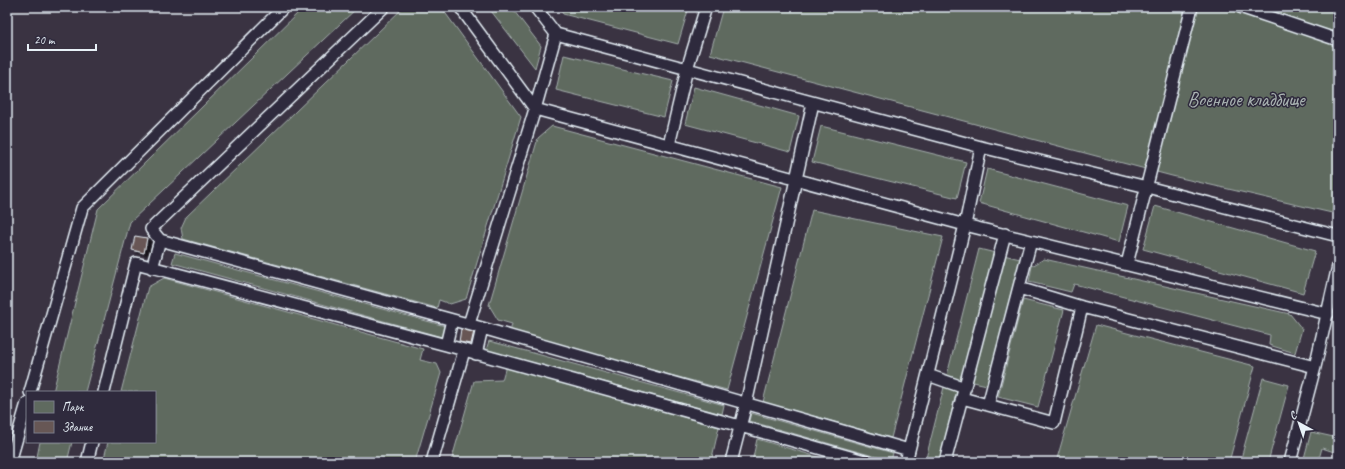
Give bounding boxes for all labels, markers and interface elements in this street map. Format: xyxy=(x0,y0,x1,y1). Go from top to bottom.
scale bar xyxy=(28,26,96,52)
text: 20 m xyxy=(34,32,56,48)
park label: Военное кладбище xyxy=(1187,87,1306,112)
legend xyxy=(26,391,156,443)
text: Парк xyxy=(62,399,85,415)
north arrow xyxy=(1279,403,1319,443)
text: С xyxy=(1286,407,1300,422)
text: Здание xyxy=(62,419,93,435)

